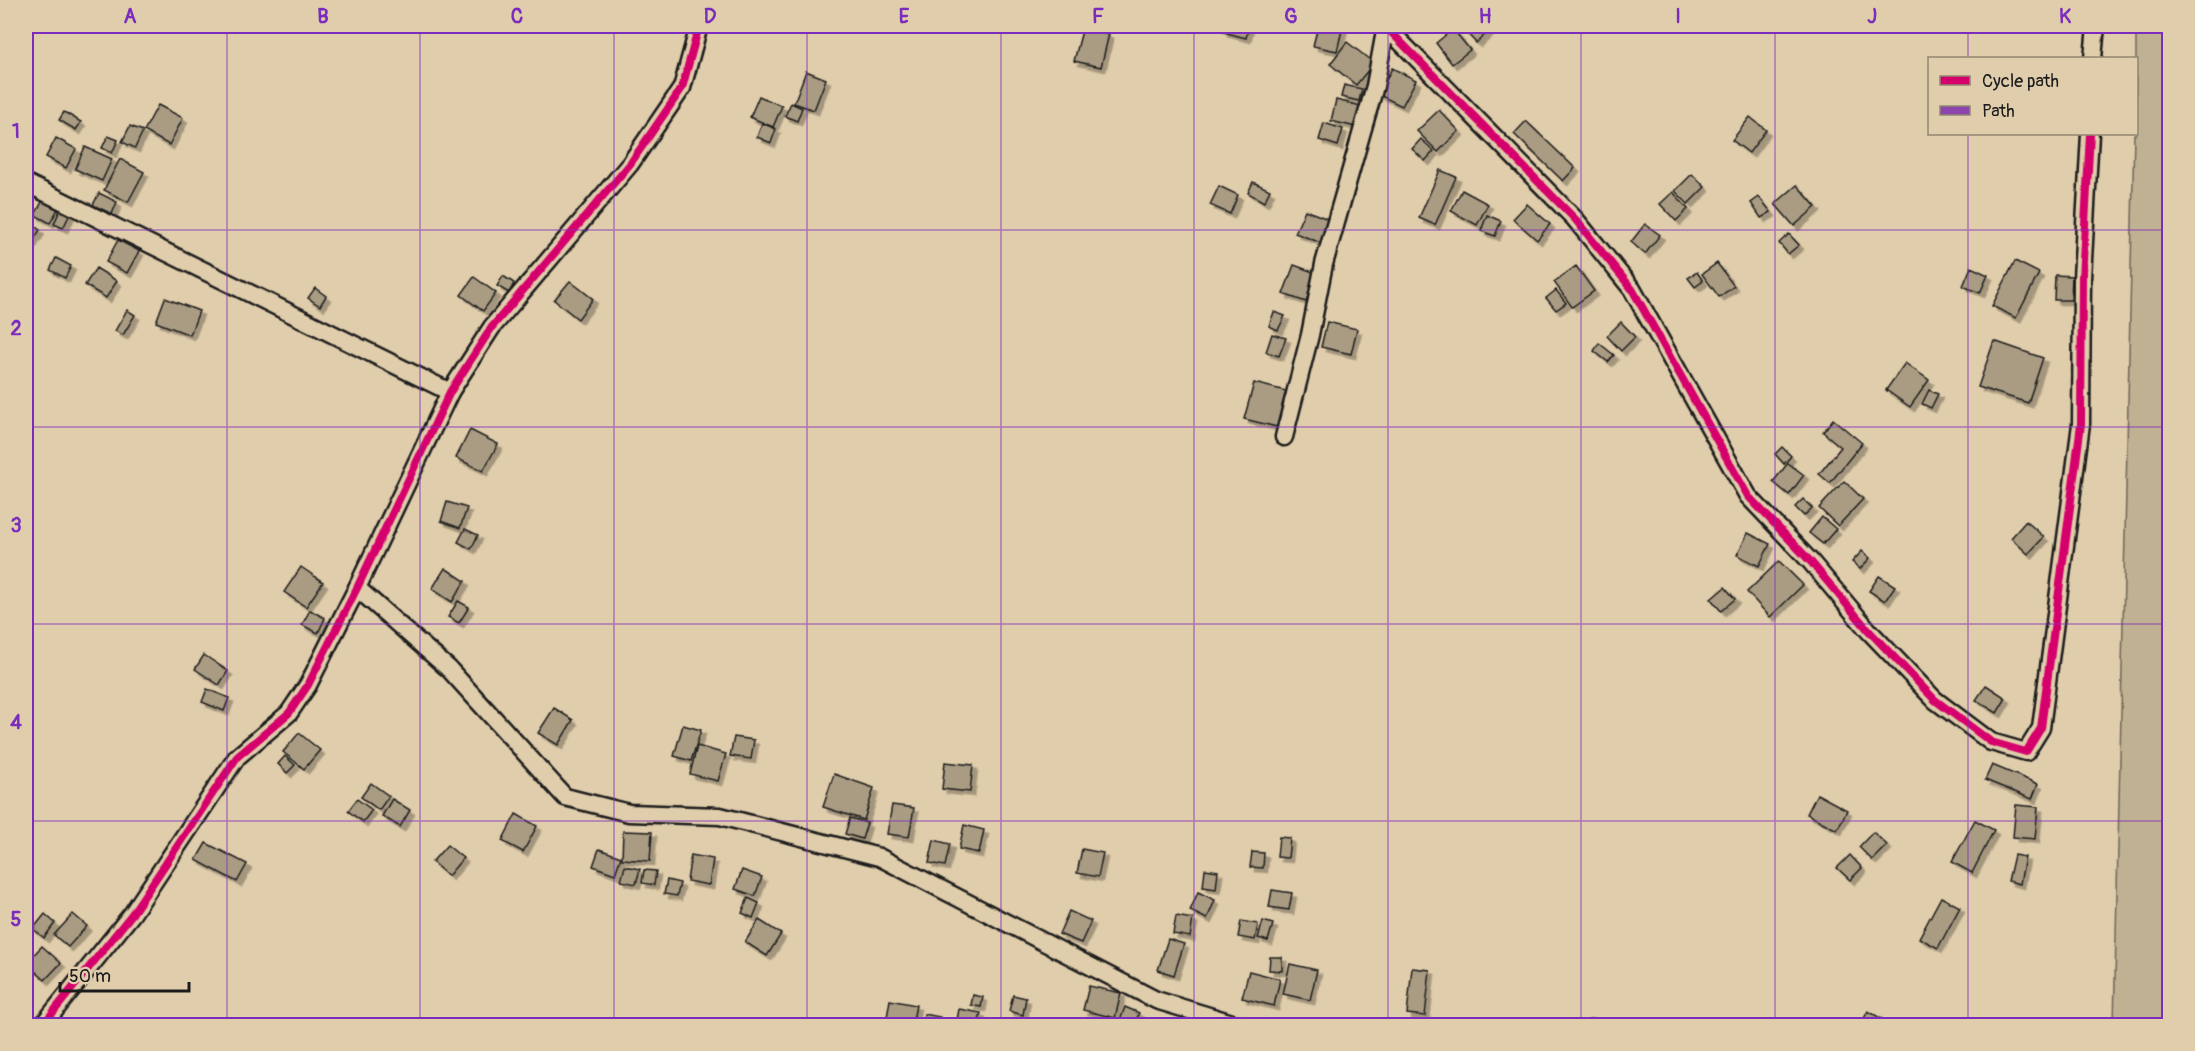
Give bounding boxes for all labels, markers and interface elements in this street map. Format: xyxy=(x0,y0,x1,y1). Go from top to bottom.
text: A xyxy=(124,4,137,29)
text: B xyxy=(317,4,329,29)
text: C xyxy=(511,4,523,29)
text: D xyxy=(704,4,717,29)
text: E xyxy=(899,4,910,29)
text: F xyxy=(1092,4,1104,29)
text: G xyxy=(1284,4,1298,29)
text: H xyxy=(1479,4,1492,29)
text: I xyxy=(1675,4,1681,29)
text: J xyxy=(1867,4,1877,29)
text: K xyxy=(2059,4,2071,29)
legend xyxy=(1928,57,2138,135)
text: Cycle path xyxy=(1982,70,2059,93)
text: Path xyxy=(1982,100,2015,123)
text: 1 xyxy=(12,119,20,144)
text: 2 xyxy=(10,316,22,341)
text: 3 xyxy=(10,513,22,538)
text: 4 xyxy=(10,710,22,735)
text: 5 xyxy=(11,907,22,932)
scale bar xyxy=(60,955,189,993)
text: 50 m xyxy=(69,965,111,988)

